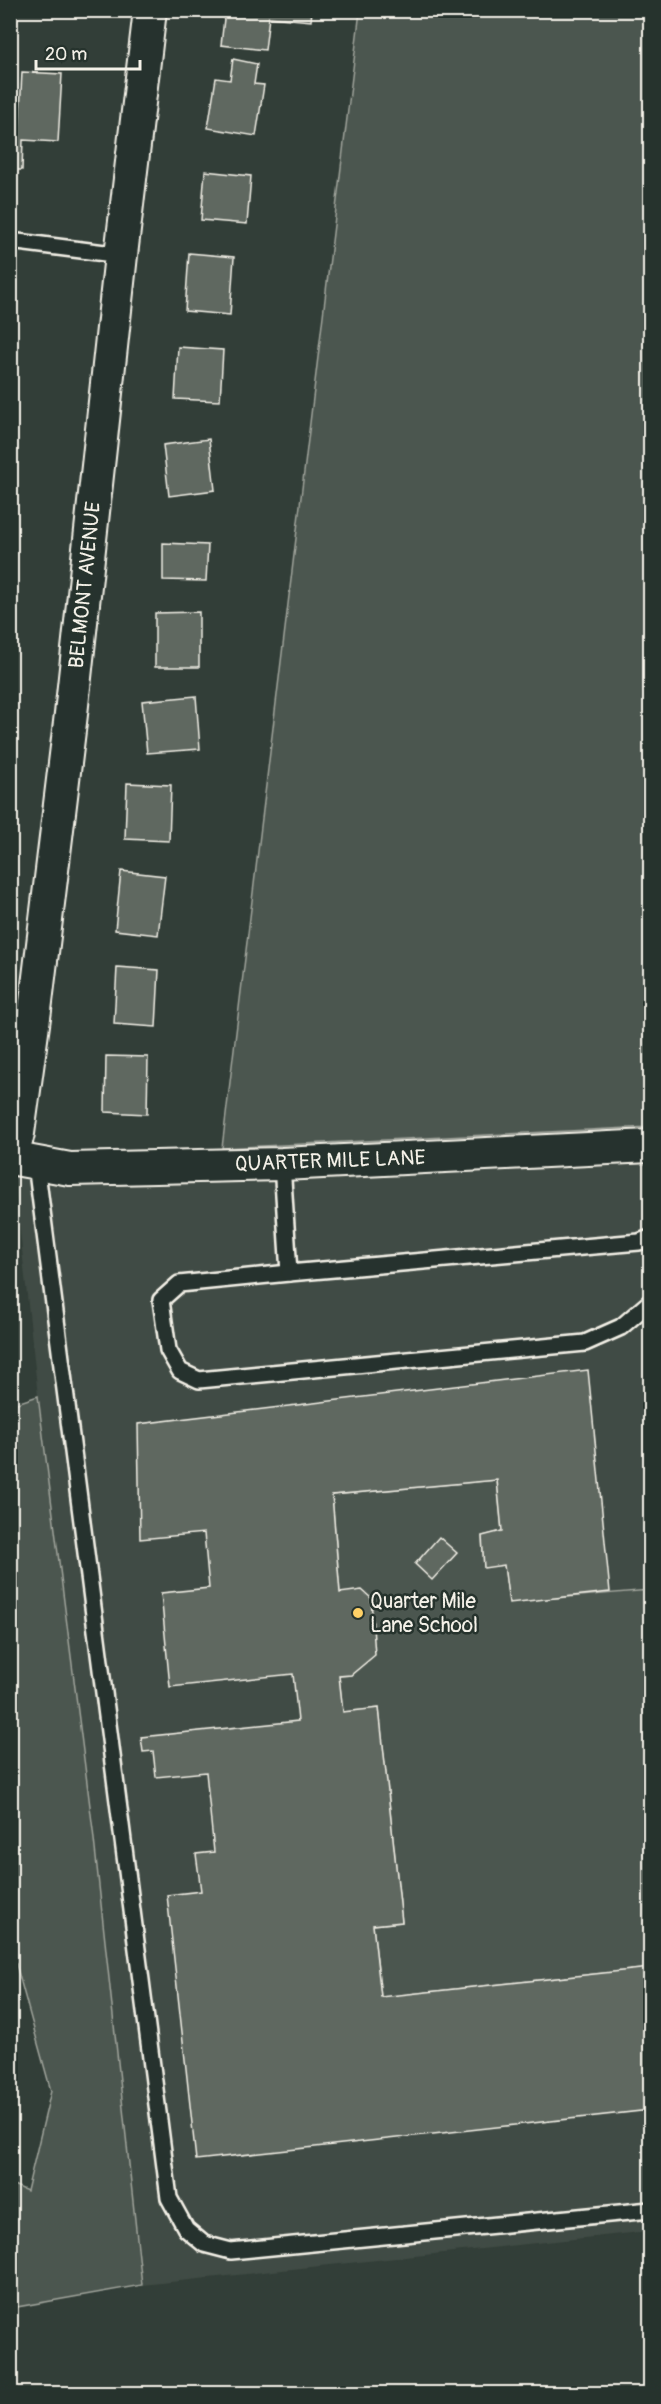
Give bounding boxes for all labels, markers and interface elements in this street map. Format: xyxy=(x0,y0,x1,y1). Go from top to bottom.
scale bar xyxy=(36,33,140,71)
text: 20 m xyxy=(45,43,87,66)
street label: BELMONT AVENUE xyxy=(63,500,107,670)
street label: QUARTER MILE LANE xyxy=(234,1144,426,1178)
place label: Quarter Mile Lane School xyxy=(370,1588,478,1639)
marker: Quarter Mile Lane School xyxy=(351,1606,365,1620)

